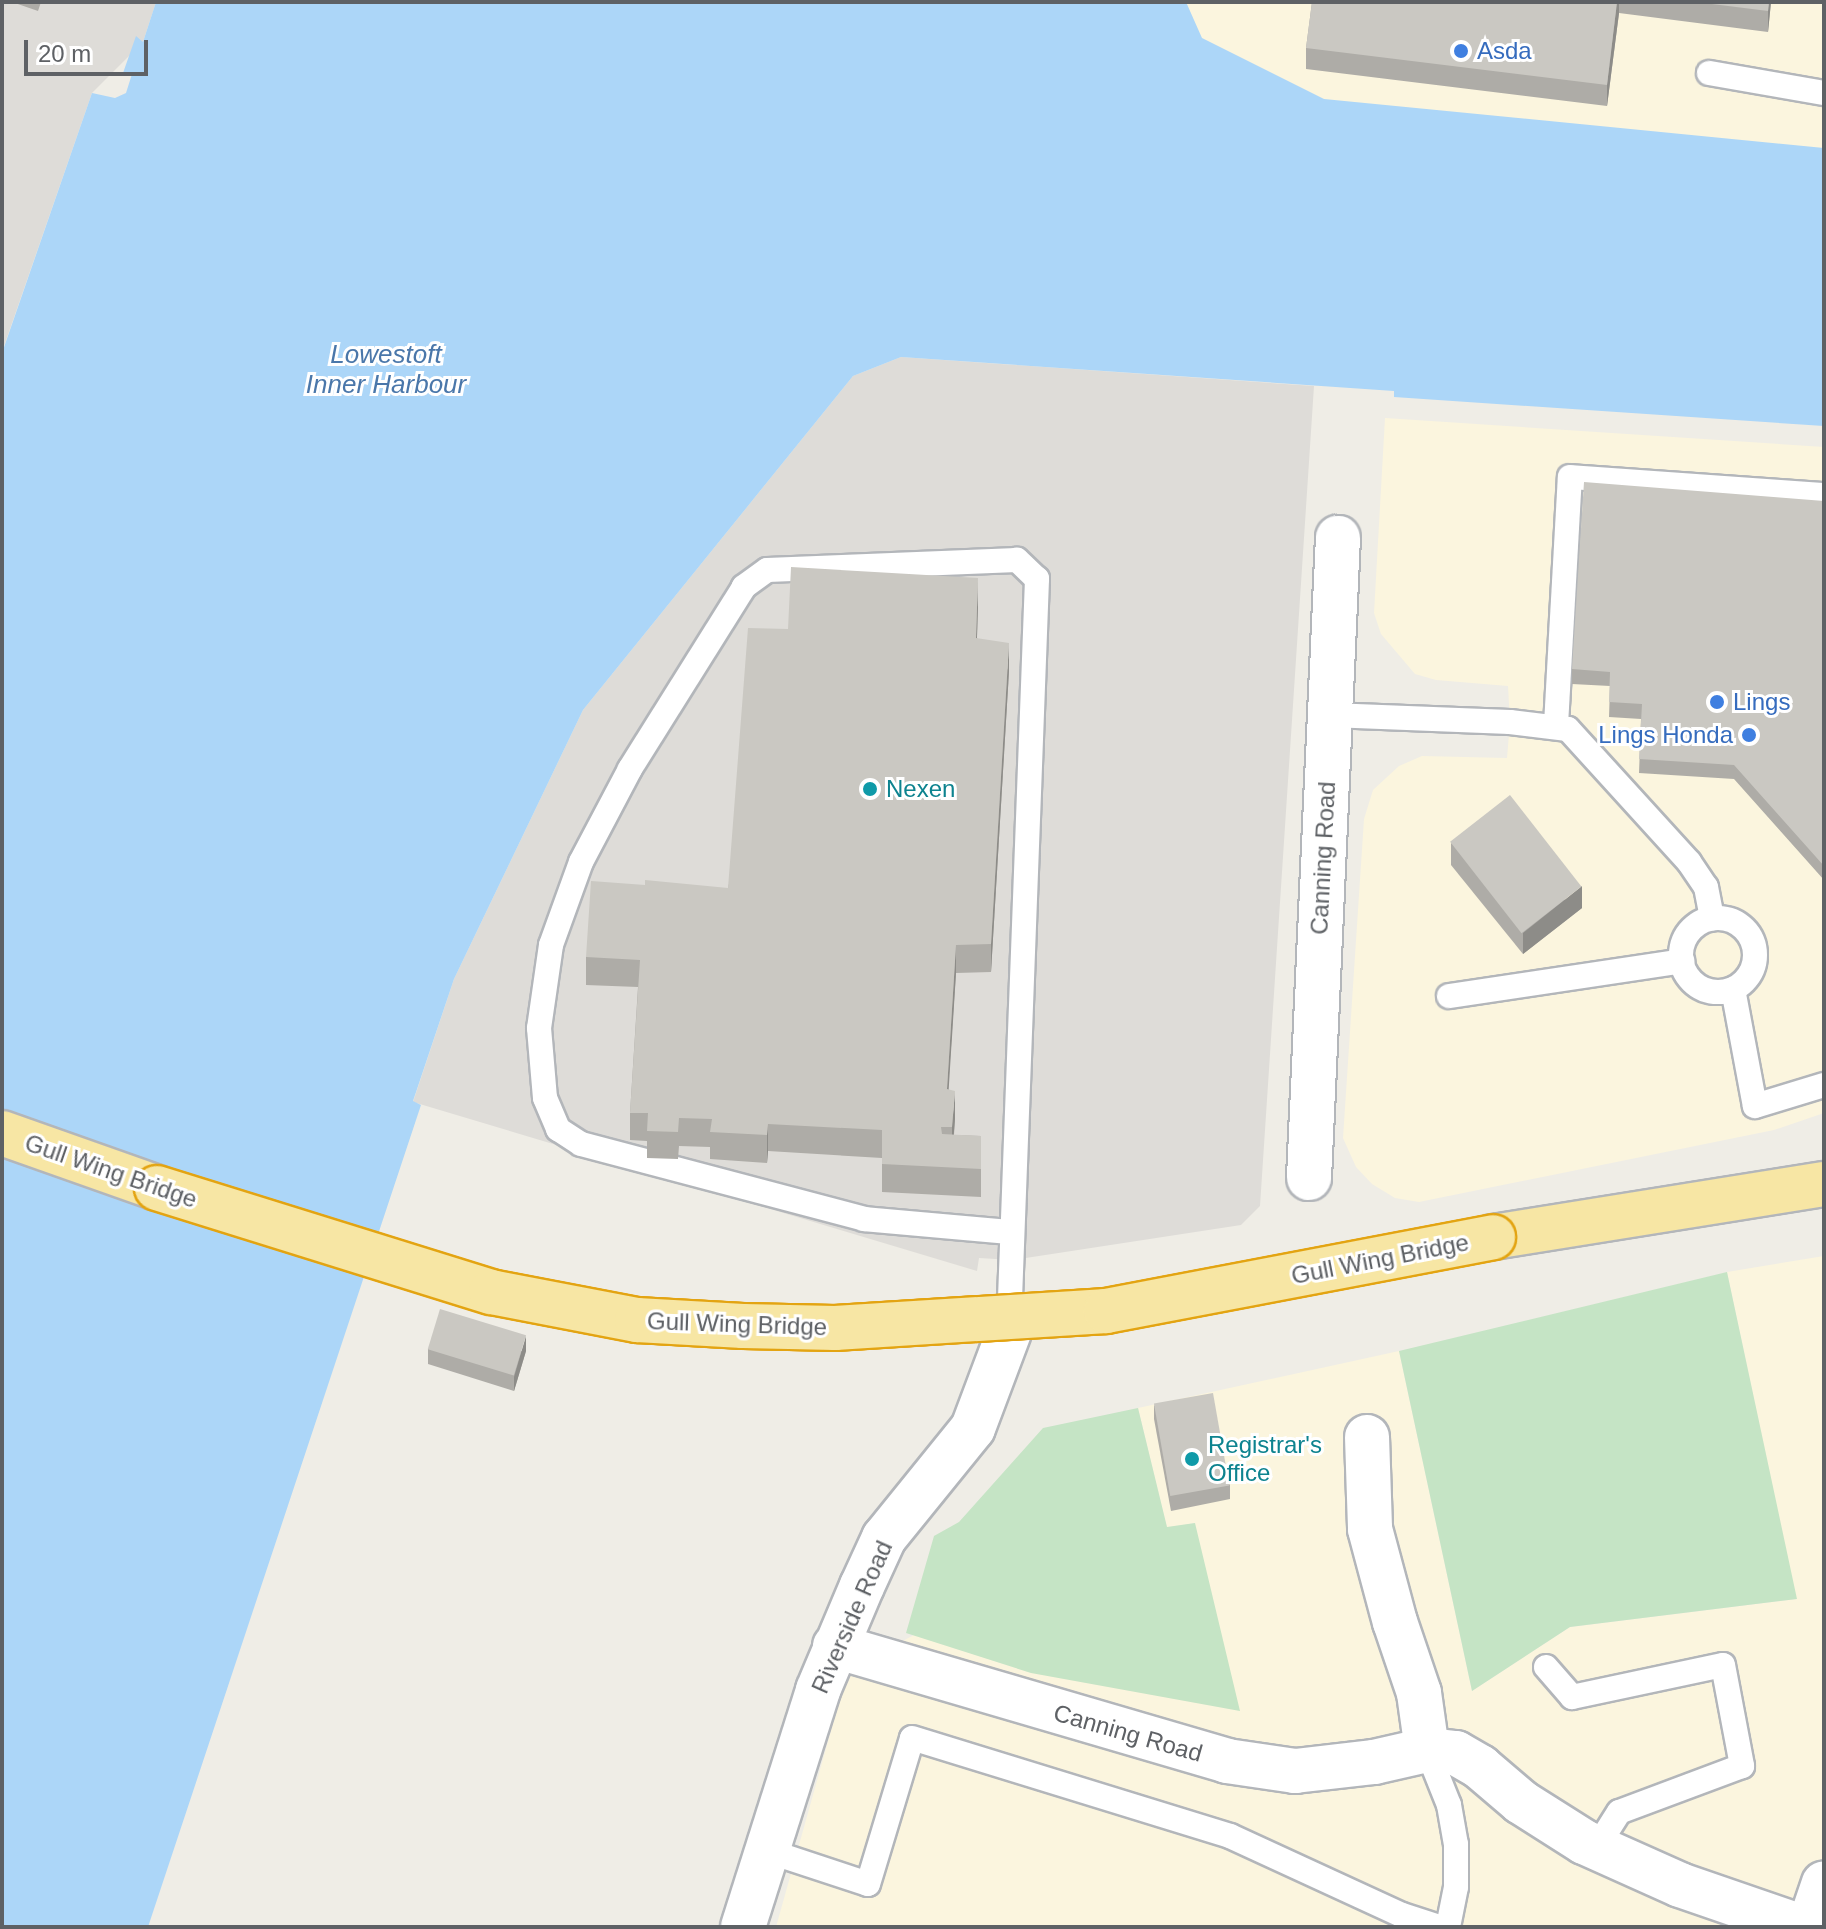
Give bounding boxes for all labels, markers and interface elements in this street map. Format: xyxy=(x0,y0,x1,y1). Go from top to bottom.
scale bar xyxy=(28,24,152,74)
place label: Asda xyxy=(1477,37,1532,65)
text: 20 m xyxy=(38,40,91,67)
marker: Asda xyxy=(1452,42,1470,60)
water label: Lowestoft Inner Harbour xyxy=(306,339,466,400)
place label: Lings xyxy=(1733,688,1790,716)
marker: Lings xyxy=(1708,693,1726,711)
place label: Lings Honda xyxy=(1598,721,1733,749)
marker: Lings Honda xyxy=(1740,726,1758,744)
place label: Nexen xyxy=(886,775,955,803)
marker: Nexen xyxy=(861,780,879,798)
street label: Canning Road xyxy=(1305,781,1341,935)
street label: Gull Wing Bridge xyxy=(21,1128,201,1214)
street label: Gull Wing Bridge xyxy=(1289,1228,1471,1290)
street label: Gull Wing Bridge xyxy=(647,1306,827,1342)
place label: Registrar's Office xyxy=(1208,1431,1322,1487)
marker: Registrar's Office xyxy=(1183,1450,1201,1468)
street label: Riverside Road xyxy=(805,1536,899,1698)
street label: Canning Road xyxy=(1050,1698,1206,1768)

